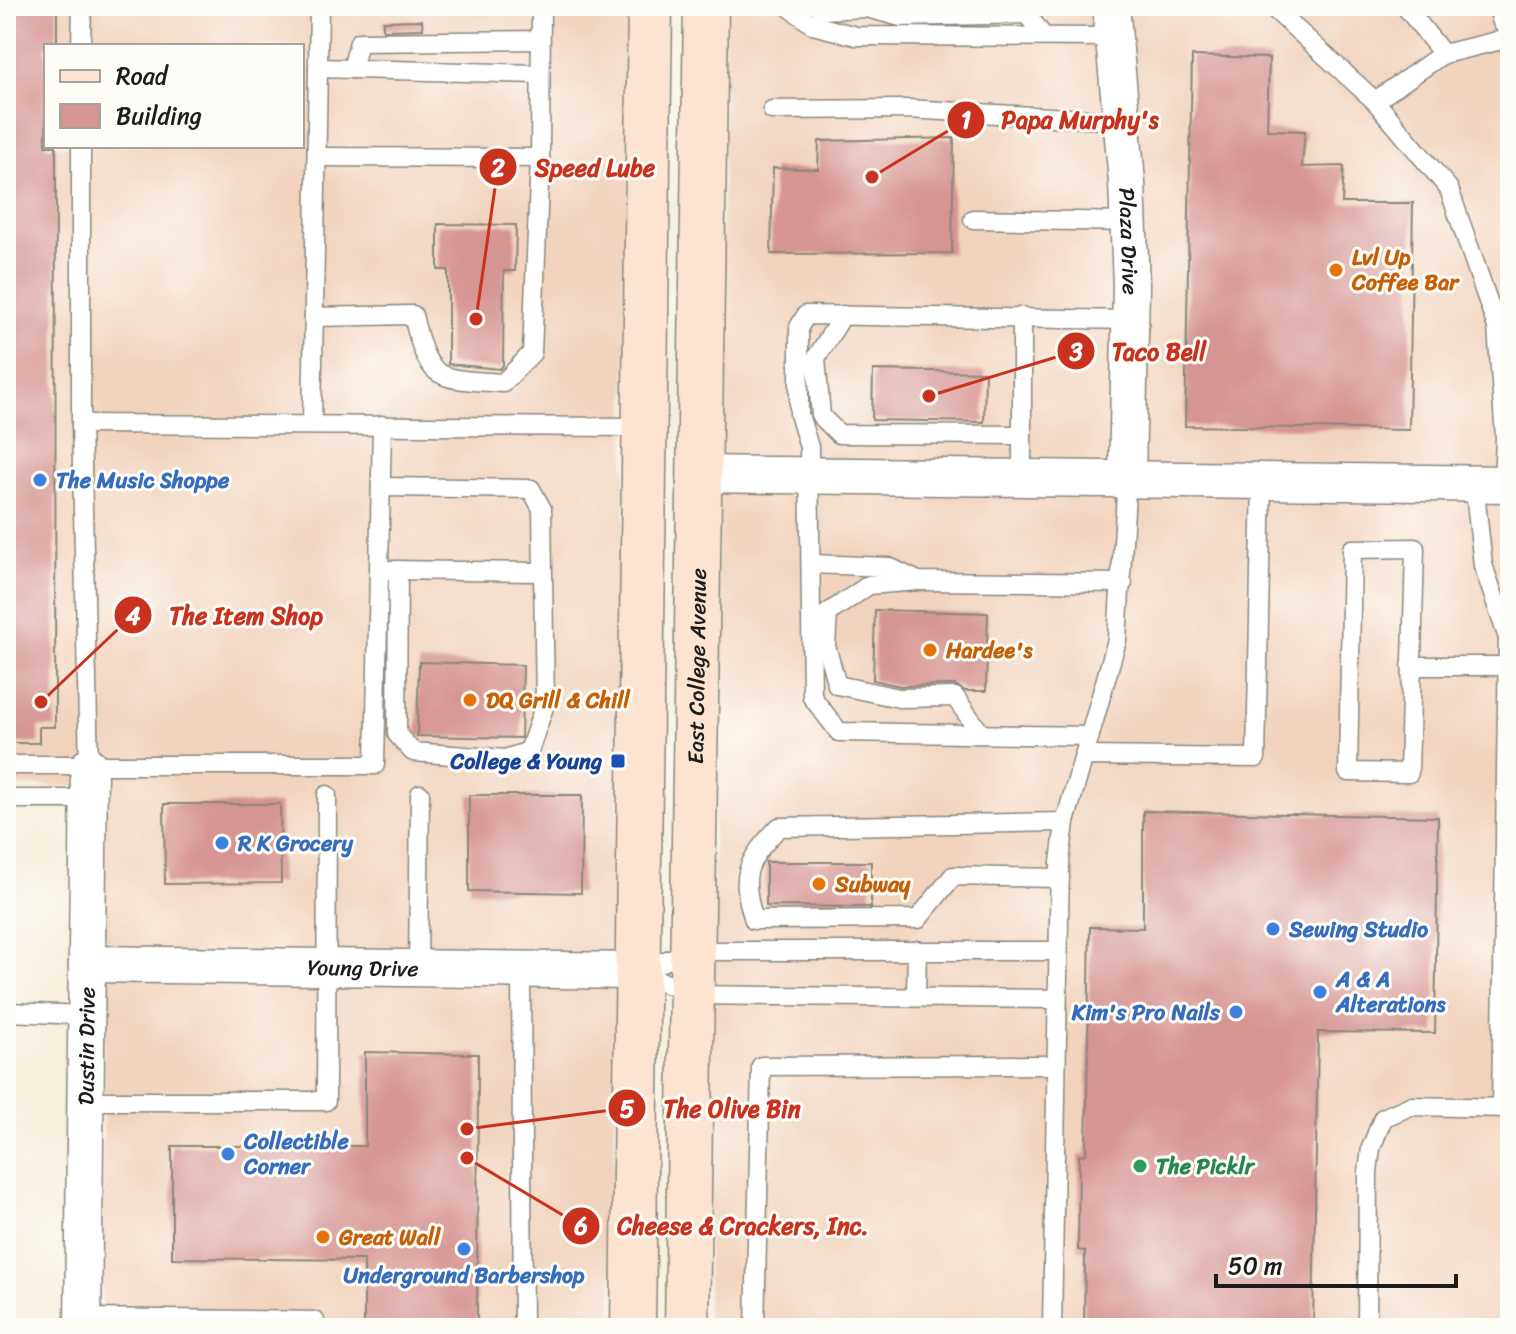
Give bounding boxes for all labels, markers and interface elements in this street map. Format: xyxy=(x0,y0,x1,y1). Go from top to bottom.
legend xyxy=(44,44,304,148)
text: Road xyxy=(116,55,170,97)
text: Building xyxy=(116,95,202,137)
callout: Papa Murphy's xyxy=(946,96,1175,144)
text: 1 xyxy=(961,99,971,141)
text: Papa Murphy's xyxy=(1001,99,1160,141)
callout: Speed Lube xyxy=(478,143,671,191)
text: 2 xyxy=(490,147,505,189)
text: Speed Lube xyxy=(534,147,656,189)
street label: Plaza Drive xyxy=(1107,187,1150,295)
place label: Lvl Up Coffee Bar xyxy=(1351,238,1460,302)
marker: Lvl Up Coffee Bar xyxy=(1327,261,1345,279)
callout: Taco Bell xyxy=(1056,327,1223,375)
text: 3 xyxy=(1068,331,1083,373)
text: Taco Bell xyxy=(1112,331,1207,373)
place label: The Music Shoppe xyxy=(56,461,230,500)
marker: The Music Shoppe xyxy=(31,471,49,489)
street label: East College Avenue xyxy=(676,568,718,764)
callout: The Item Shop xyxy=(113,591,339,639)
text: 4 xyxy=(126,595,141,637)
text: The Item Shop xyxy=(169,595,323,637)
place label: Hardee's xyxy=(945,631,1033,670)
marker: Hardee's xyxy=(921,641,939,659)
place label: DQ Grill & Chill xyxy=(486,681,630,720)
marker: DQ Grill & Chill xyxy=(461,691,479,709)
place label: College & Young xyxy=(449,742,602,781)
marker: College & Young xyxy=(609,752,627,770)
place label: R K Grocery xyxy=(237,824,353,863)
marker: R K Grocery xyxy=(213,834,231,852)
place label: Subway xyxy=(834,865,911,904)
marker: Subway xyxy=(810,875,828,893)
place label: Sewing Studio xyxy=(1288,910,1429,949)
marker: Sewing Studio xyxy=(1264,920,1282,938)
street label: Young Drive xyxy=(307,948,419,988)
place label: A & A Alterations xyxy=(1335,960,1446,1024)
marker: A & A Alterations xyxy=(1311,983,1329,1001)
street label: Dustin Drive xyxy=(66,987,107,1105)
place label: Kim's Pro Nails xyxy=(1071,993,1221,1032)
marker: Kim's Pro Nails xyxy=(1227,1003,1245,1021)
callout: The Olive Bin xyxy=(607,1084,817,1132)
text: 5 xyxy=(620,1088,635,1130)
text: The Olive Bin xyxy=(663,1088,801,1130)
place label: Collectible Corner xyxy=(243,1122,349,1186)
marker: Collectible Corner xyxy=(219,1145,237,1163)
place label: The Picklr xyxy=(1156,1147,1256,1186)
marker: The Picklr xyxy=(1131,1157,1149,1175)
callout: Cheese & Crackers, Inc. xyxy=(561,1202,885,1250)
text: 6 xyxy=(573,1205,588,1247)
text: Cheese & Crackers, Inc. xyxy=(616,1205,869,1247)
place label: Great Wall xyxy=(338,1218,442,1257)
marker: Great Wall xyxy=(314,1228,332,1246)
scale bar xyxy=(1216,1238,1456,1288)
marker: Underground Barbershop xyxy=(455,1240,473,1258)
text: 50 m xyxy=(1228,1245,1283,1287)
place label: Underground Barbershop xyxy=(344,1256,585,1295)

